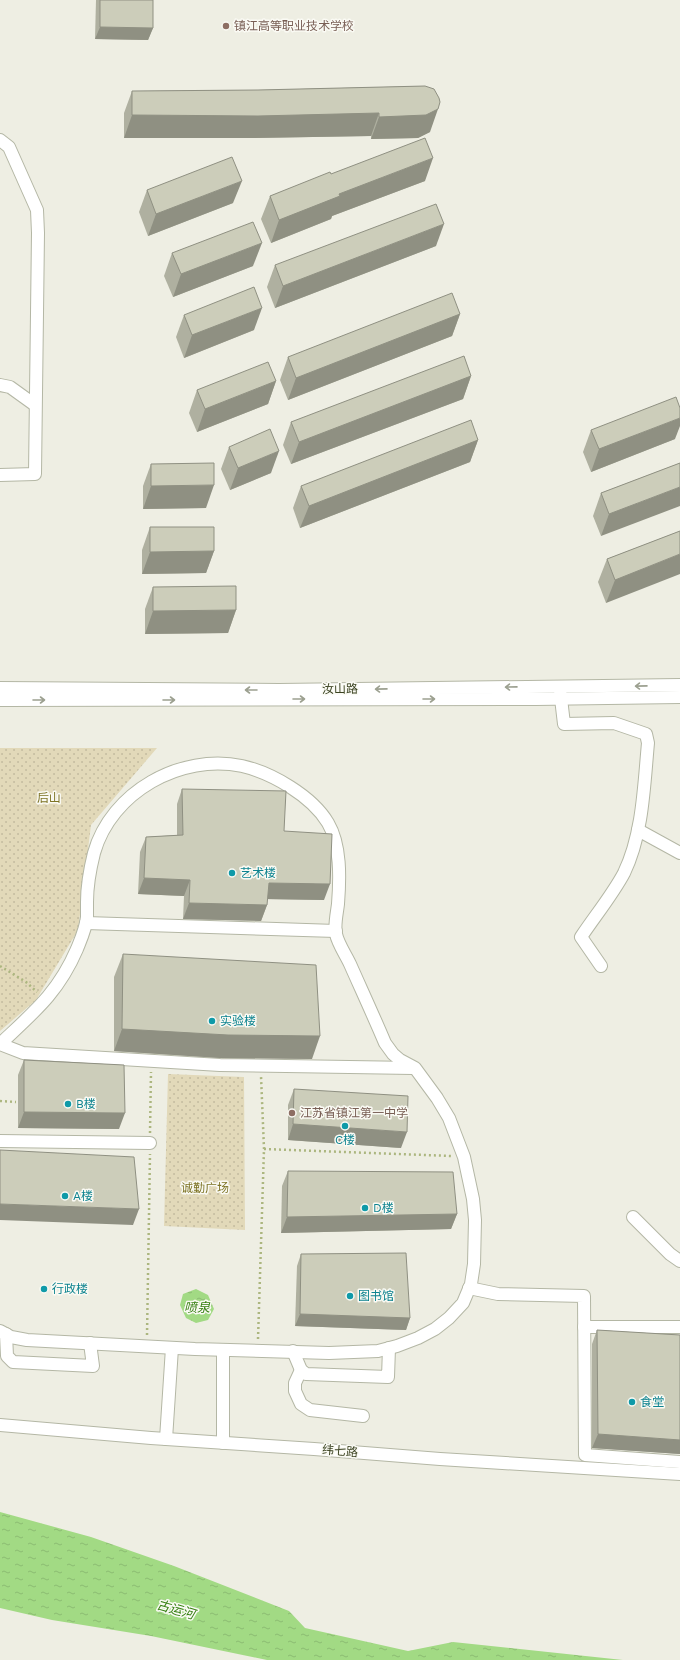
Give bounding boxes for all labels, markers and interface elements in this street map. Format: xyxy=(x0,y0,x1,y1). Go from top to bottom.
place label: 镇江高等职业技术学校 xyxy=(234,19,354,33)
marker: 镇江高等职业技术学校 xyxy=(221,21,231,31)
street label: 汝山路 xyxy=(322,682,358,696)
one-way arrow xyxy=(635,682,648,690)
one-way arrow xyxy=(505,683,518,691)
one-way arrow xyxy=(375,685,388,693)
one-way arrow xyxy=(245,686,258,693)
one-way arrow xyxy=(292,695,305,703)
one-way arrow xyxy=(422,695,435,703)
one-way arrow xyxy=(32,696,45,704)
one-way arrow xyxy=(162,696,175,704)
park label: 后山 xyxy=(37,791,61,805)
place label: 艺术楼 xyxy=(240,866,276,880)
marker: 艺术楼 xyxy=(227,868,237,878)
place label: 实验楼 xyxy=(220,1014,256,1028)
marker: 实验楼 xyxy=(207,1016,217,1026)
place label: B楼 xyxy=(76,1097,96,1111)
marker: B楼 xyxy=(63,1099,73,1109)
place label: 江苏省镇江第一中学 xyxy=(300,1106,408,1120)
marker: 江苏省镇江第一中学 xyxy=(287,1108,297,1118)
marker: C楼 xyxy=(340,1121,350,1131)
place label: C楼 xyxy=(335,1133,355,1147)
park label: 诚勤广场 xyxy=(181,1181,229,1195)
place label: A楼 xyxy=(73,1189,93,1203)
marker: A楼 xyxy=(60,1191,70,1201)
place label: D楼 xyxy=(373,1201,394,1215)
marker: D楼 xyxy=(360,1203,370,1213)
place label: 行政楼 xyxy=(52,1282,88,1296)
marker: 行政楼 xyxy=(39,1284,49,1294)
place label: 图书馆 xyxy=(358,1289,394,1303)
marker: 图书馆 xyxy=(345,1291,355,1301)
water label: 喷泉 xyxy=(184,1300,211,1315)
place label: 食堂 xyxy=(640,1395,664,1409)
marker: 食堂 xyxy=(627,1397,637,1407)
street label: 纬七路 xyxy=(321,1442,359,1460)
water label: 古运河 xyxy=(155,1597,200,1623)

